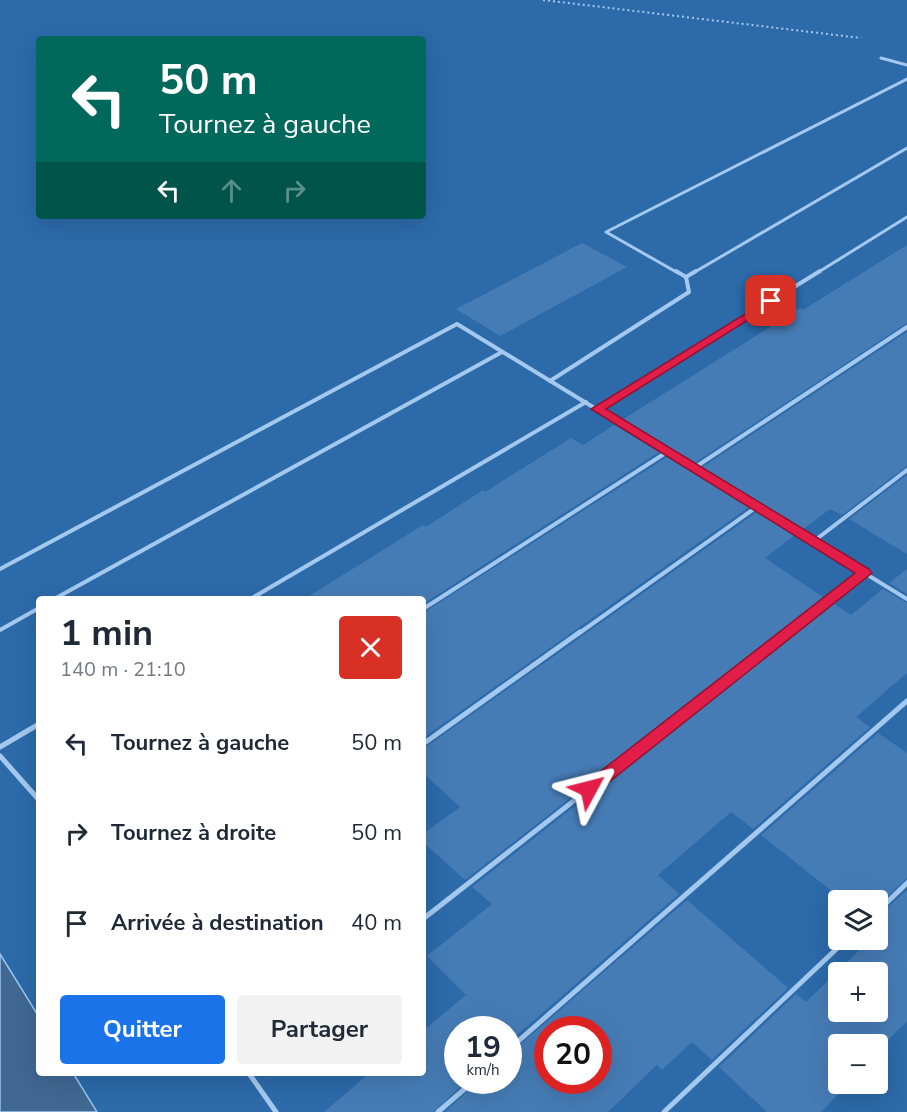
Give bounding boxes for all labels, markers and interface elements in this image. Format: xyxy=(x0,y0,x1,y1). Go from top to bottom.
text: 50 m xyxy=(159,52,258,109)
icon: left xyxy=(60,60,138,138)
text: Tournez à gauche xyxy=(159,106,371,143)
icon: left xyxy=(152,174,185,207)
icon: ahead xyxy=(215,174,248,207)
icon: right xyxy=(278,174,311,207)
pin xyxy=(745,275,796,326)
icon: arrive xyxy=(754,284,787,317)
text: 1 min xyxy=(60,609,153,658)
button: close xyxy=(339,616,402,679)
text: 140 m · 21:10 xyxy=(60,656,186,683)
icon: left xyxy=(60,727,93,760)
text: Tournez à gauche xyxy=(111,728,289,758)
text: 50 m xyxy=(351,728,402,758)
position arrow xyxy=(557,757,621,821)
icon: right xyxy=(60,817,93,850)
text: Tournez à droite xyxy=(111,818,276,848)
text: 50 m xyxy=(351,818,402,848)
map controls xyxy=(828,890,888,1094)
button: layers xyxy=(828,890,888,950)
icon: arrive xyxy=(60,907,93,940)
text: Arrivée à destination xyxy=(111,908,324,938)
text: 40 m xyxy=(351,908,402,938)
button: + xyxy=(828,962,888,1022)
button: Quitter xyxy=(60,995,225,1064)
button: Partager xyxy=(237,995,402,1064)
speed limit sign: 20 xyxy=(534,1016,612,1094)
text: 19 xyxy=(465,1027,501,1068)
button: − xyxy=(828,1034,888,1094)
text: km/h xyxy=(466,1060,500,1080)

